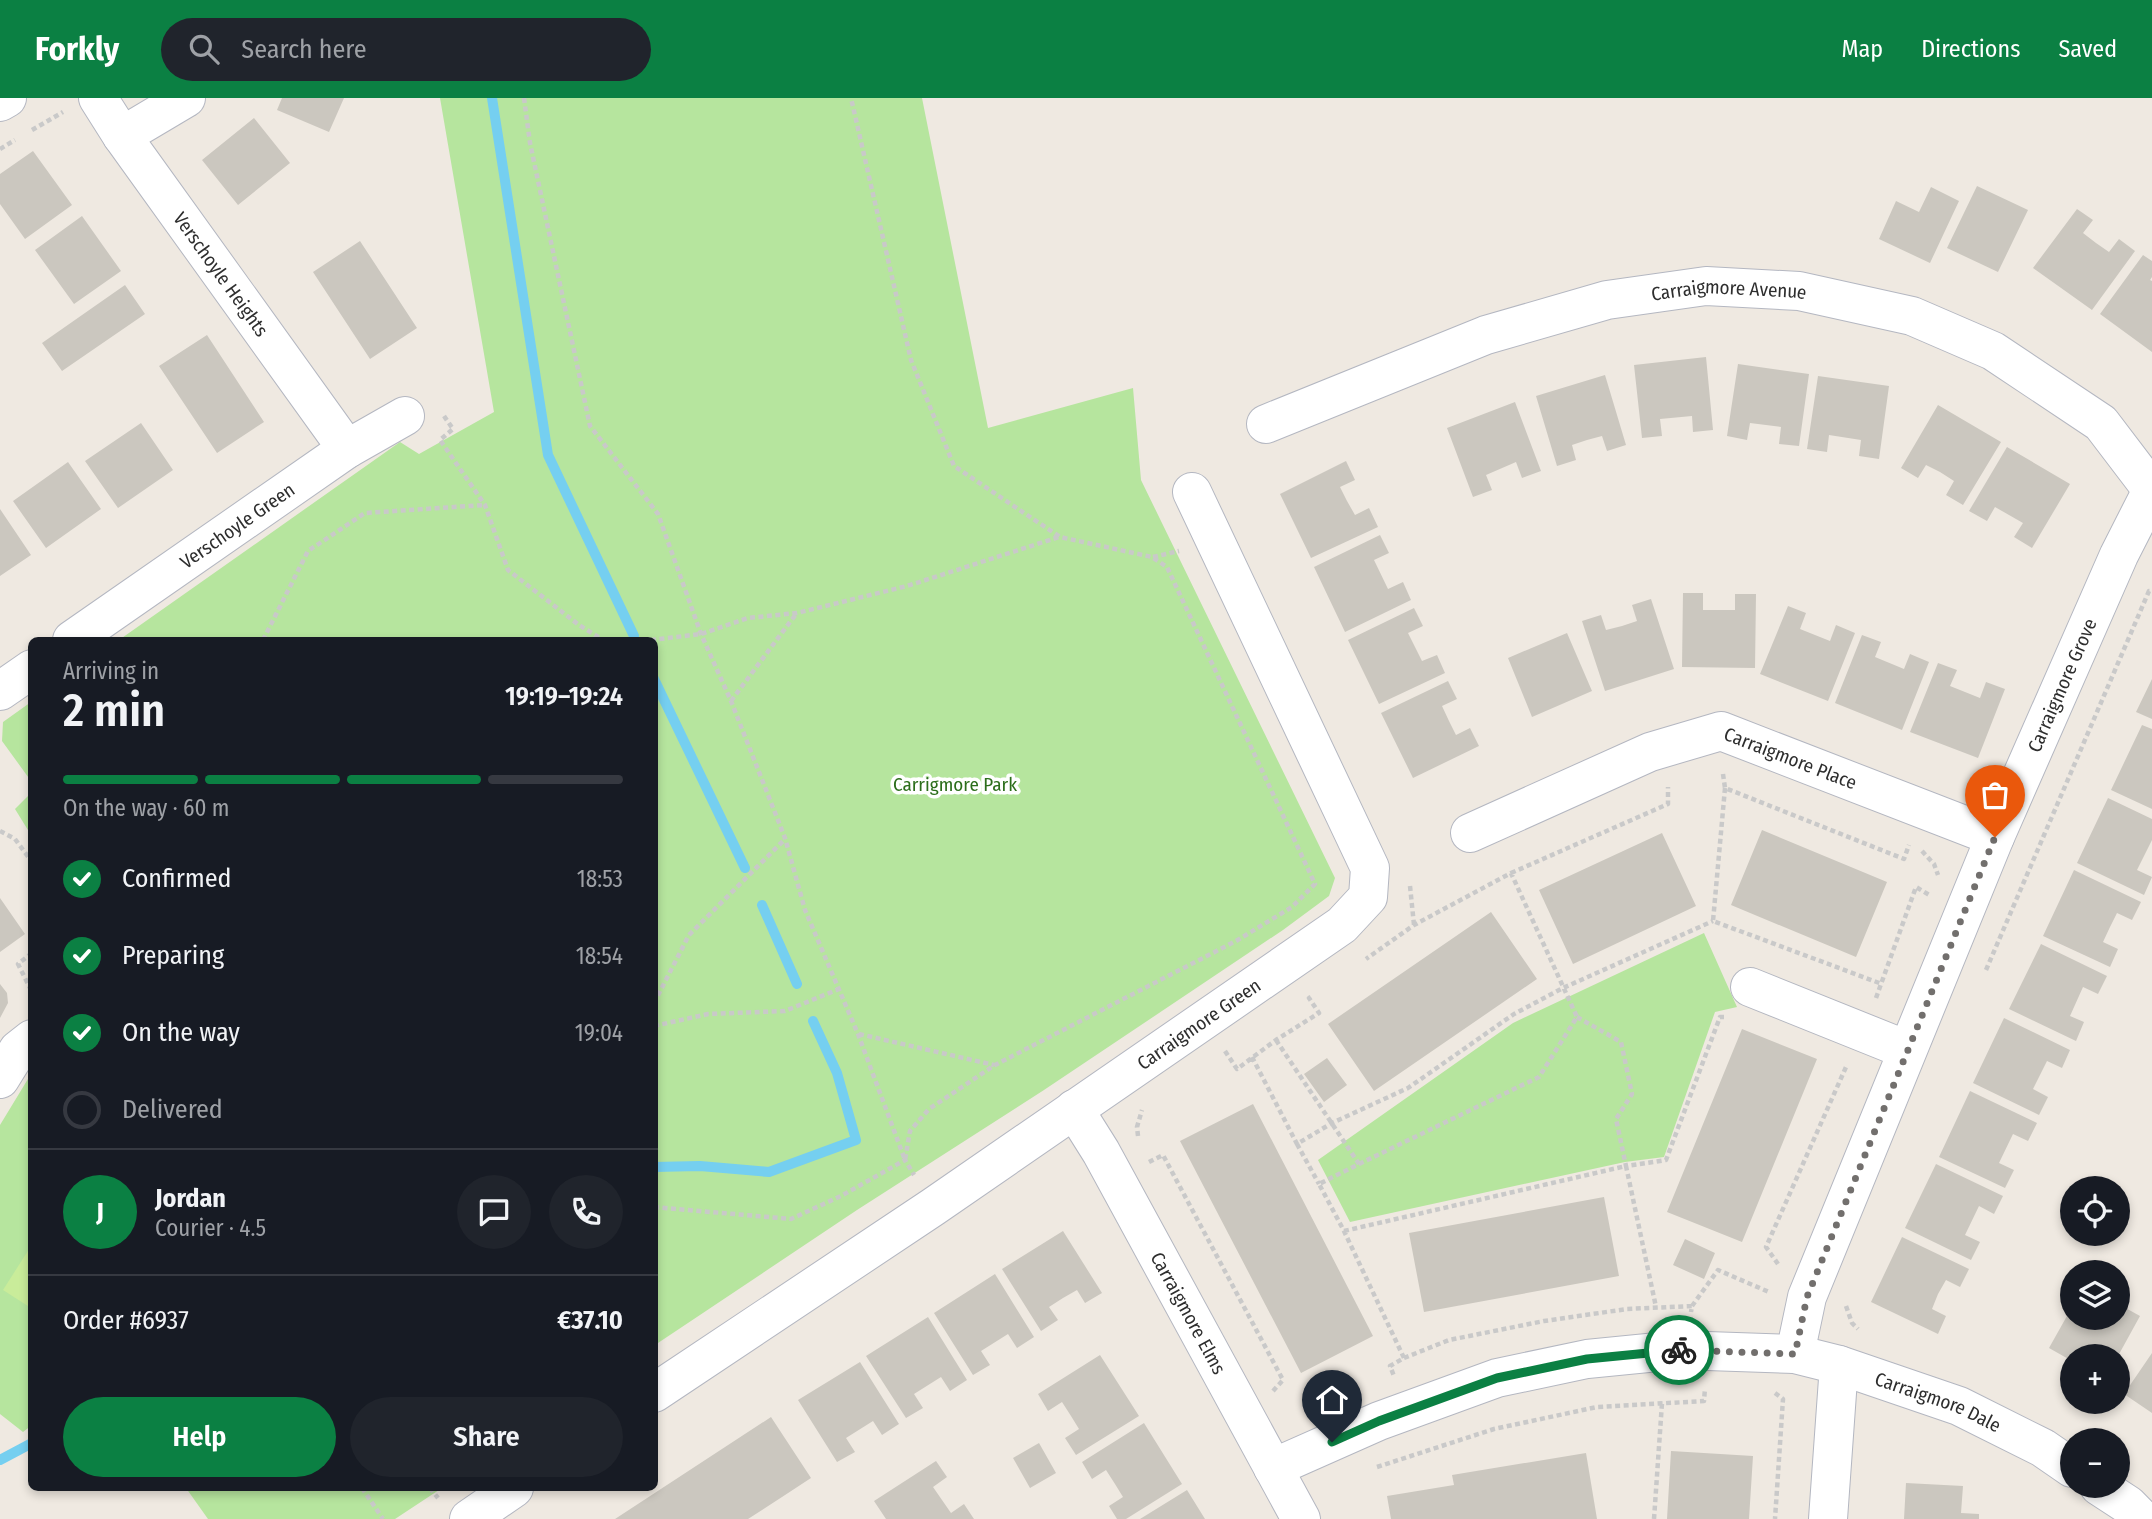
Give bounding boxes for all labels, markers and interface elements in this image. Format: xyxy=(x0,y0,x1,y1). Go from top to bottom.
search box xyxy=(161,18,651,81)
text: Forkly xyxy=(35,29,119,69)
icon: search xyxy=(185,30,223,68)
text: Search here xyxy=(241,34,367,65)
text: Map xyxy=(1842,35,1883,63)
text: Directions xyxy=(1921,35,2020,63)
text: Saved xyxy=(2058,35,2117,63)
street label: Verschoyle Heights xyxy=(168,208,273,341)
street label: Carraigmore Avenue xyxy=(1650,275,1809,306)
street label: Verschoyle Green xyxy=(176,478,299,573)
street label: Carraigmore Grove xyxy=(2023,615,2102,756)
text: Arriving in xyxy=(63,657,159,685)
text: 19:19–19:24 xyxy=(505,681,623,712)
text: 2 min xyxy=(63,683,165,738)
street label: Carraigmore Place xyxy=(1721,722,1860,794)
pin xyxy=(1965,765,2025,837)
park label: Carrigmore Park xyxy=(893,773,1017,796)
icon: bag xyxy=(1976,776,2014,814)
text: On the way · 60 m xyxy=(63,794,230,822)
icon: check xyxy=(63,860,101,898)
text: Confirmed xyxy=(122,863,232,894)
text: 18:53 xyxy=(577,865,623,893)
icon: check xyxy=(63,937,101,975)
text: Preparing xyxy=(122,940,224,971)
text: 18:54 xyxy=(576,942,623,970)
street label: Carraigmore Green xyxy=(1133,974,1265,1075)
icon: check xyxy=(63,1014,101,1052)
text: On the way xyxy=(122,1017,240,1048)
text: 19:04 xyxy=(575,1019,623,1047)
text: Delivered xyxy=(122,1094,223,1125)
button: chat xyxy=(457,1175,531,1249)
button: phone xyxy=(549,1175,623,1249)
map controls xyxy=(2060,1176,2130,1498)
button: locate xyxy=(2060,1176,2130,1246)
text: Jordan xyxy=(155,1183,226,1214)
text: J xyxy=(96,1197,104,1228)
text: Courier · 4.5 xyxy=(155,1214,266,1242)
street label: Carraigmore Elms xyxy=(1146,1248,1231,1378)
button: layers xyxy=(2060,1260,2130,1330)
text: Order #6937 xyxy=(63,1305,189,1336)
text: €37.10 xyxy=(557,1305,623,1336)
courier xyxy=(1644,1315,1714,1385)
icon: bike xyxy=(1660,1331,1698,1369)
button: + xyxy=(2060,1344,2130,1414)
street label: Carraigmore Dale xyxy=(1872,1367,2005,1437)
pin xyxy=(1302,1370,1362,1442)
icon: home xyxy=(1313,1381,1351,1419)
button: Help xyxy=(63,1397,336,1477)
button: Share xyxy=(350,1397,623,1477)
button: − xyxy=(2060,1428,2130,1498)

